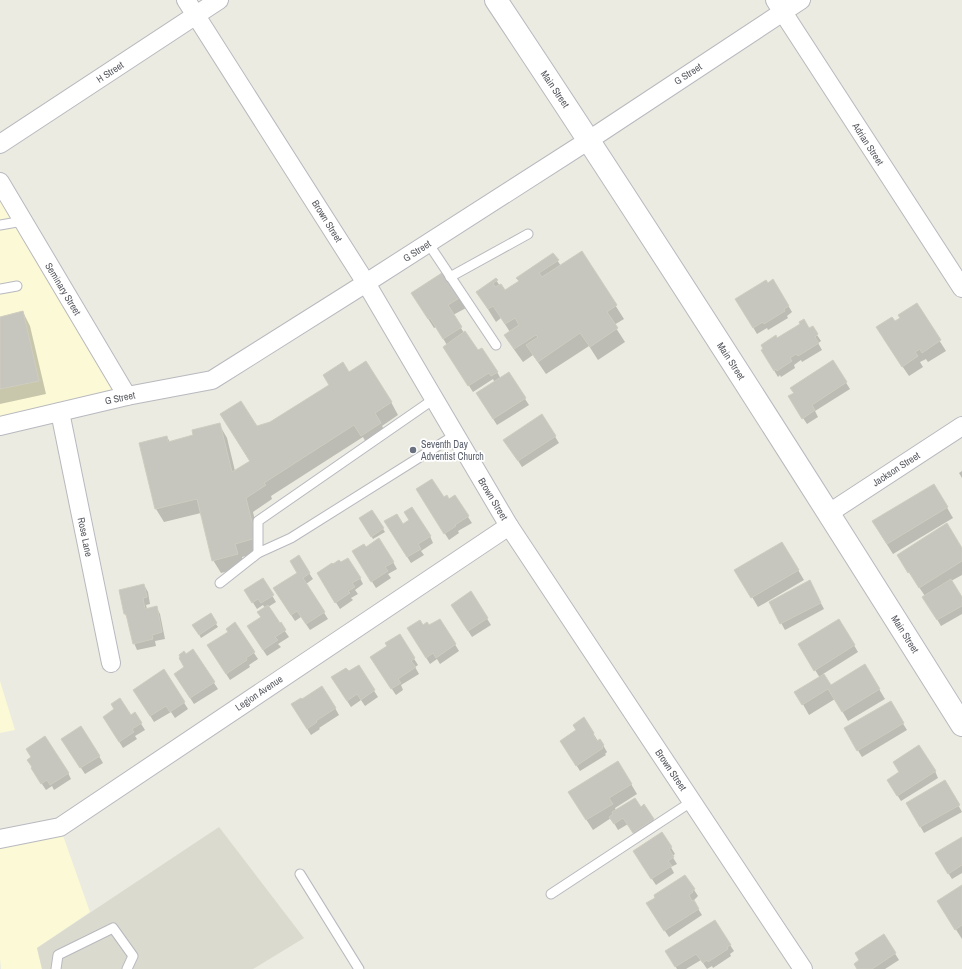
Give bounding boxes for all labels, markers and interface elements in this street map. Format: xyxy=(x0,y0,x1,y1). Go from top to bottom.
street label: H Street xyxy=(94,58,127,86)
street label: G Street xyxy=(672,60,705,88)
street label: Main Street xyxy=(538,68,573,111)
street label: Adrian Street xyxy=(849,119,887,168)
street label: Brown Street xyxy=(309,197,345,245)
street label: G Street xyxy=(401,237,434,265)
street label: Seminary Street xyxy=(42,260,84,318)
street label: Main Street xyxy=(714,340,748,383)
street label: G Street xyxy=(104,388,137,408)
place label: Seventh Day Adventist Church xyxy=(420,438,484,463)
marker: Seventh Day Adventist Church xyxy=(408,445,418,455)
street label: Jackson Street xyxy=(870,448,923,489)
street label: Brown Street xyxy=(475,475,511,523)
street label: Rose Lane xyxy=(75,516,96,558)
street label: Main Street xyxy=(888,613,922,656)
street label: Legion Avenue xyxy=(233,672,286,714)
street label: Brown Street xyxy=(652,747,690,794)

